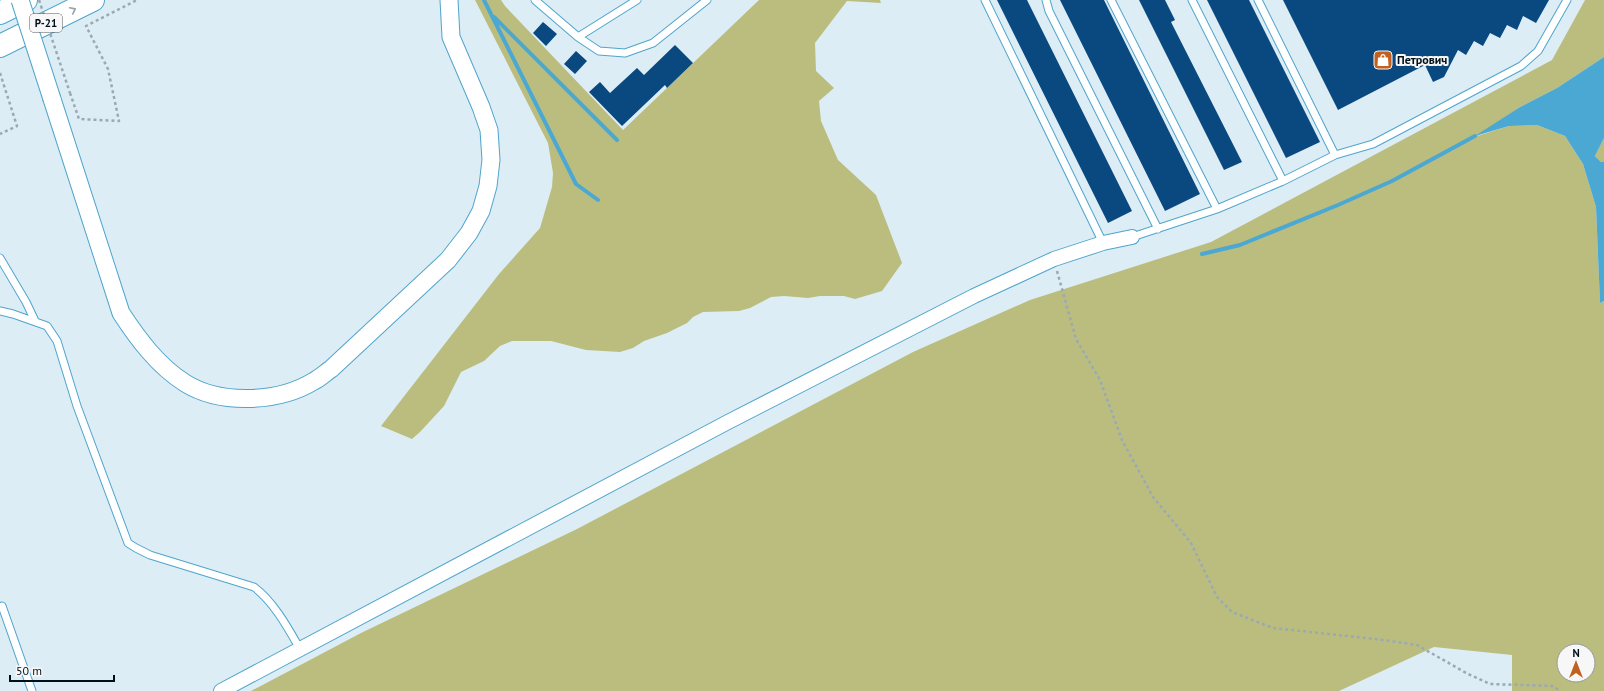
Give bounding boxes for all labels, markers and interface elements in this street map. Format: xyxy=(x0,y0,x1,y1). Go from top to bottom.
one-way arrow xyxy=(68,7,76,15)
road number: Р-21 xyxy=(30,14,62,32)
shop icon: Петрович xyxy=(1372,49,1394,71)
place label: Петрович xyxy=(1397,52,1447,67)
north arrow xyxy=(1556,643,1596,683)
text: N xyxy=(1572,646,1580,660)
scale bar xyxy=(10,657,114,683)
text: 50 m xyxy=(16,663,42,678)

